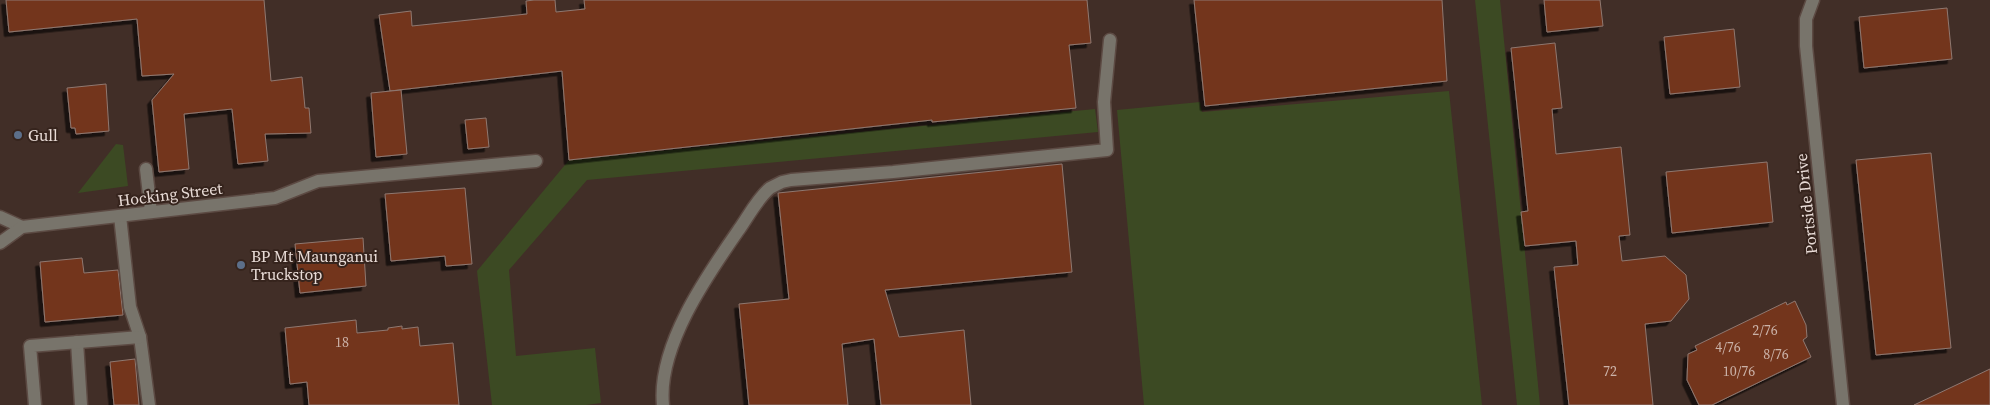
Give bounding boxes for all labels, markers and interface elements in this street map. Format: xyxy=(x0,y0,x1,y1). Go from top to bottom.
place label: Gull xyxy=(28,124,58,146)
marker: Gull xyxy=(12,129,24,141)
street label: Portside Drive xyxy=(1790,152,1822,256)
street label: Hocking Street xyxy=(116,177,224,211)
place label: BP Mt Maunganui Truckstop xyxy=(251,245,378,285)
marker: BP Mt Maunganui Truckstop xyxy=(235,259,247,271)
house number: 2/76 xyxy=(1752,320,1778,340)
house number: 18 xyxy=(335,332,349,352)
house number: 4/76 xyxy=(1715,337,1741,357)
house number: 8/76 xyxy=(1763,344,1789,364)
house number: 72 xyxy=(1603,361,1617,381)
house number: 10/76 xyxy=(1723,361,1755,381)

